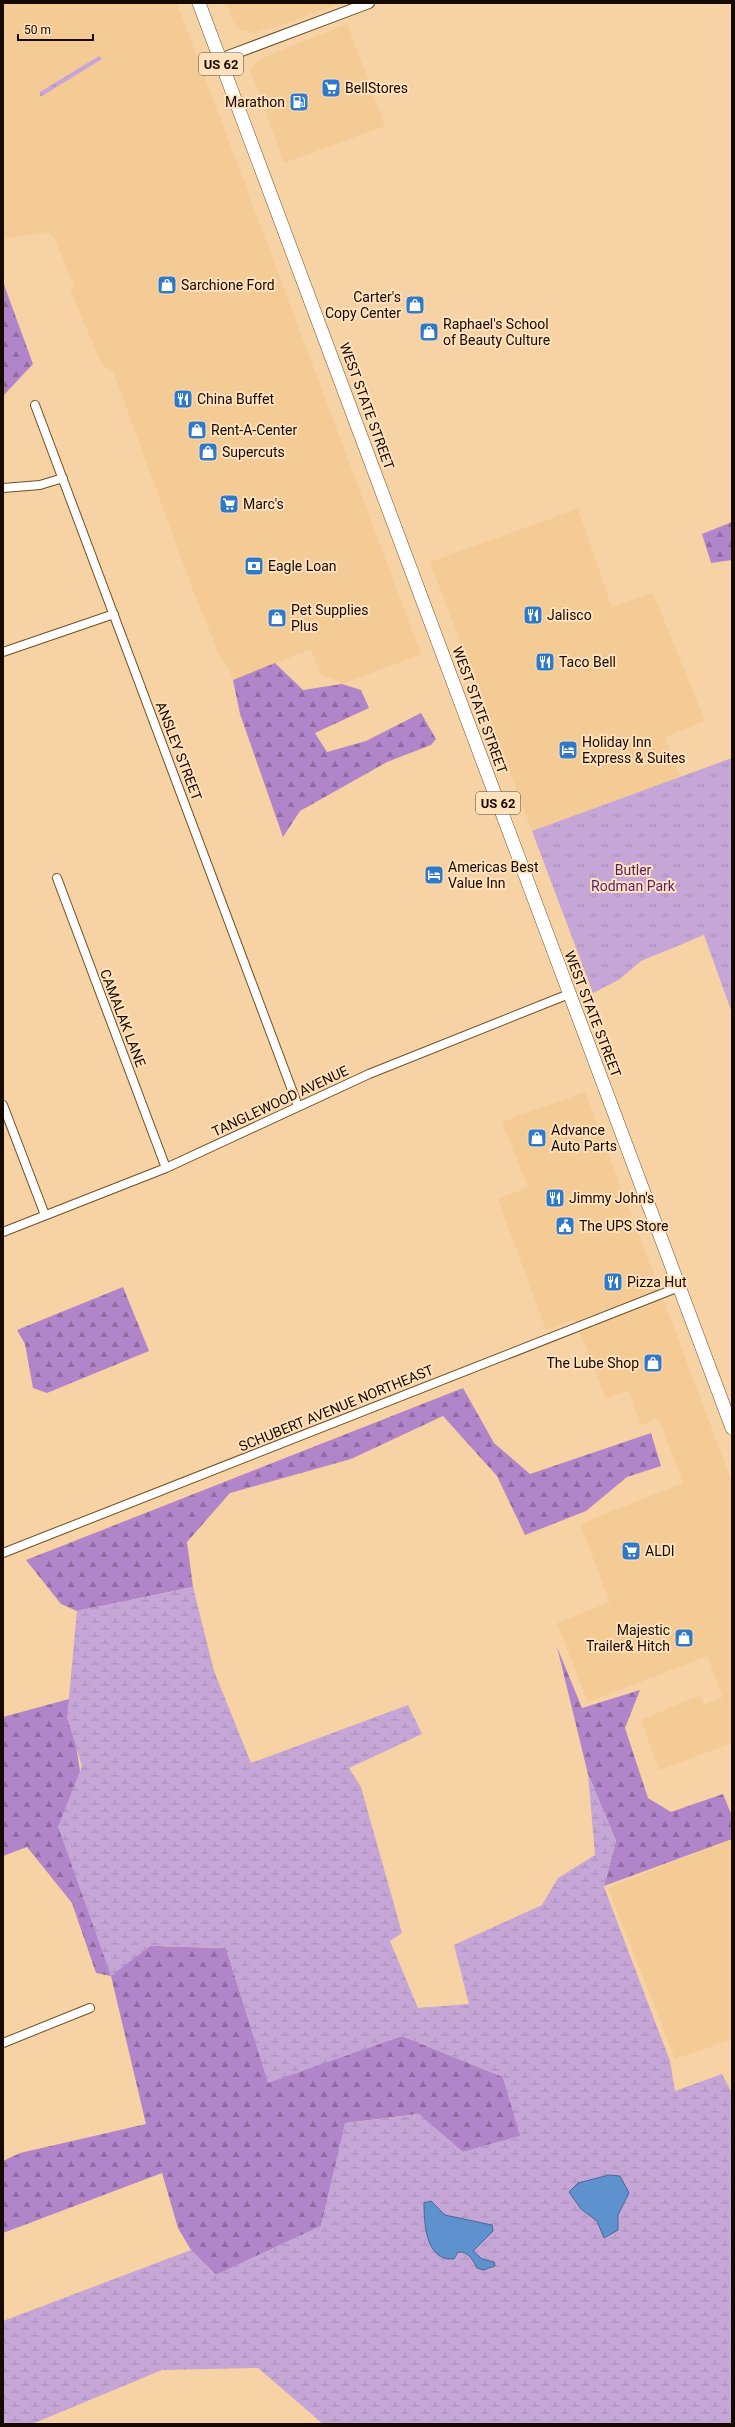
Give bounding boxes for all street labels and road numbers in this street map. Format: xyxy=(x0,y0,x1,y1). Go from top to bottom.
road number: US 62 xyxy=(199,53,243,75)
street label: WEST STATE STREET xyxy=(337,340,398,472)
street label: WEST STATE STREET xyxy=(450,644,511,776)
street label: ANSLEY STREET xyxy=(153,699,205,803)
road number: US 62 xyxy=(476,792,520,814)
street label: WEST STATE STREET xyxy=(562,949,625,1080)
street label: CAMALAK LANE xyxy=(97,967,149,1069)
street label: TANGLEWOOD AVENUE xyxy=(209,1062,351,1140)
street label: SCHUBERT AVENUE NORTHEAST xyxy=(236,1361,436,1454)

